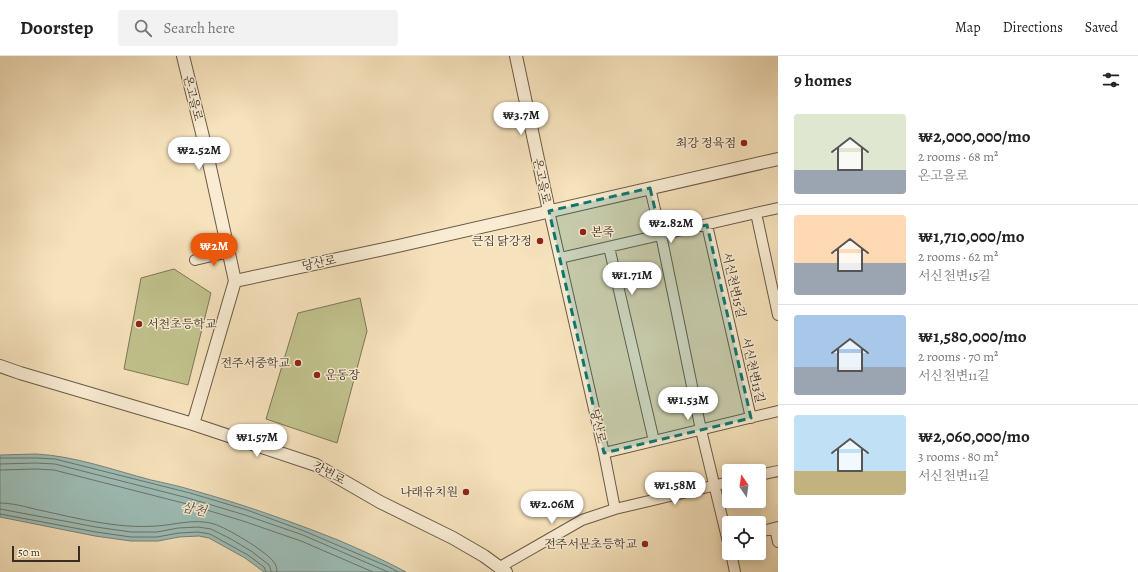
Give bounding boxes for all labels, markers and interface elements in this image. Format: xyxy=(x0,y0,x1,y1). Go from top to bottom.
search box xyxy=(118,10,398,46)
text: Doorstep xyxy=(20,15,94,41)
icon: search xyxy=(132,17,154,39)
text: Search here xyxy=(164,18,235,38)
text: Map xyxy=(955,18,981,37)
text: Directions xyxy=(1003,18,1063,37)
text: Saved xyxy=(1085,18,1118,37)
text: 9 homes xyxy=(794,69,852,92)
icon: filters xyxy=(1100,69,1122,91)
street label: 온고을로 xyxy=(180,74,206,123)
pin: ₩3.7M xyxy=(493,102,549,136)
text: ₩3.7M xyxy=(502,106,540,123)
text: ₩2,000,000/mo xyxy=(918,125,1030,148)
icon: home xyxy=(826,130,874,178)
place label: 최강 정육점 xyxy=(676,135,736,151)
pin: ₩2.52M xyxy=(166,137,232,171)
marker: 최강 정육점 xyxy=(739,138,749,148)
text: ₩2.52M xyxy=(177,141,221,158)
text: 2 rooms · 68 m² xyxy=(918,148,998,165)
street label: 온고을로 xyxy=(529,157,555,206)
text: 온고을로 xyxy=(918,167,968,184)
pin: ₩2.82M xyxy=(638,210,704,244)
text: ₩2.82M xyxy=(649,214,693,231)
place label: 본죽 xyxy=(591,224,615,240)
text: ₩1,710,000/mo xyxy=(918,225,1025,248)
marker: 본죽 xyxy=(578,227,588,237)
icon: home xyxy=(826,231,874,279)
pin: ₩2M xyxy=(195,233,233,267)
place label: 큰집 닭강정 xyxy=(472,233,532,249)
marker: 큰집 닭강정 xyxy=(535,236,545,246)
text: ₩2M xyxy=(200,237,228,254)
text: 2 rooms · 62 m² xyxy=(918,248,998,265)
street label: 서신천변15길 xyxy=(719,250,749,320)
street label: 당산로 xyxy=(300,251,338,274)
pin: ₩1.71M xyxy=(599,262,665,296)
text: ₩1.71M xyxy=(612,266,652,283)
text: 서신천변15길 xyxy=(918,267,991,284)
place label: 서천초등학교 xyxy=(147,316,217,332)
marker: 서천초등학교 xyxy=(134,319,144,329)
text: ₩1,580,000/mo xyxy=(918,325,1027,348)
icon: home xyxy=(826,331,874,379)
street label: 서신천변13길 xyxy=(738,336,768,404)
text: 2 rooms · 70 m² xyxy=(918,348,998,365)
place label: 전주서중학교 xyxy=(220,355,290,371)
marker: 전주서중학교 xyxy=(293,358,303,368)
place label: 운동장 xyxy=(325,367,360,383)
text: 서신천변11길 xyxy=(918,367,990,384)
marker: 운동장 xyxy=(312,370,322,380)
pin: ₩1.53M xyxy=(655,387,721,421)
text: ₩1.53M xyxy=(667,391,709,408)
street label: 당산로 xyxy=(586,407,610,445)
pin: ₩1.57M xyxy=(224,424,290,458)
text: ₩2,060,000/mo xyxy=(918,425,1030,448)
text: ₩1.57M xyxy=(236,428,278,445)
icon: home xyxy=(826,431,874,479)
text: 3 rooms · 80 m² xyxy=(918,448,998,465)
street label: 강변로 xyxy=(310,458,348,488)
north arrow xyxy=(722,464,766,508)
map controls xyxy=(722,464,766,560)
text: 서신천변11길 xyxy=(918,467,990,484)
pin: ₩1.58M xyxy=(642,472,708,506)
text: ₩1.58M xyxy=(654,476,696,493)
place label: 나래유치원 xyxy=(400,484,458,500)
marker: 나래유치원 xyxy=(461,487,471,497)
pin: ₩2.06M xyxy=(519,491,585,525)
text: ₩2.06M xyxy=(530,495,574,512)
water label: 삼천 xyxy=(180,498,209,520)
button: locate xyxy=(722,516,766,560)
place label: 전주서문초등학교 xyxy=(544,536,637,552)
marker: 전주서문초등학교 xyxy=(640,539,650,549)
scale bar xyxy=(12,544,80,563)
text: 50 m xyxy=(18,545,40,560)

